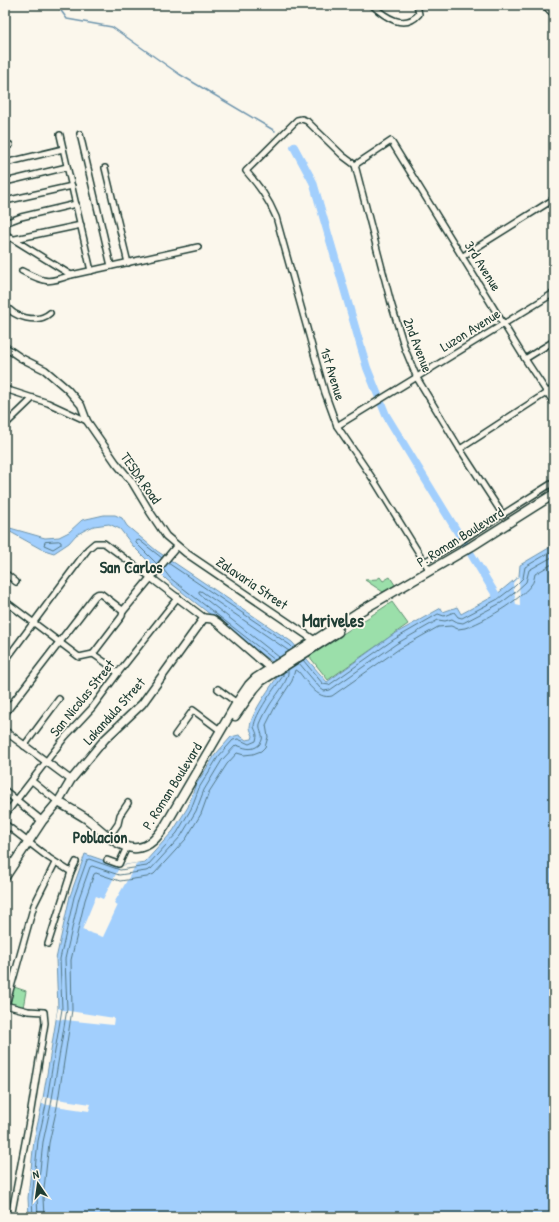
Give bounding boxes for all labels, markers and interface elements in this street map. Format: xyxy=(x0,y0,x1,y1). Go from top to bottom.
street label: 3rd Avenue xyxy=(461,237,507,295)
street label: Luzon Avenue xyxy=(436,303,504,356)
street label: 2nd Avenue xyxy=(399,315,438,375)
street label: 1st Avenue xyxy=(316,345,351,403)
street label: TESDA Road xyxy=(117,448,166,508)
street label: P. Roman Boulevard xyxy=(413,502,507,571)
street label: Zalavaria Street xyxy=(213,552,292,614)
district label: San Carlos xyxy=(100,556,163,578)
district label: Mariveles xyxy=(302,608,364,633)
street label: San Nicolas Street xyxy=(45,655,119,740)
street label: Lakandula Street xyxy=(78,673,149,748)
street label: P. Roman Boulevard xyxy=(137,738,206,833)
district label: Poblacion xyxy=(73,826,127,848)
north arrow xyxy=(18,1164,58,1204)
text: N xyxy=(31,1167,40,1182)

